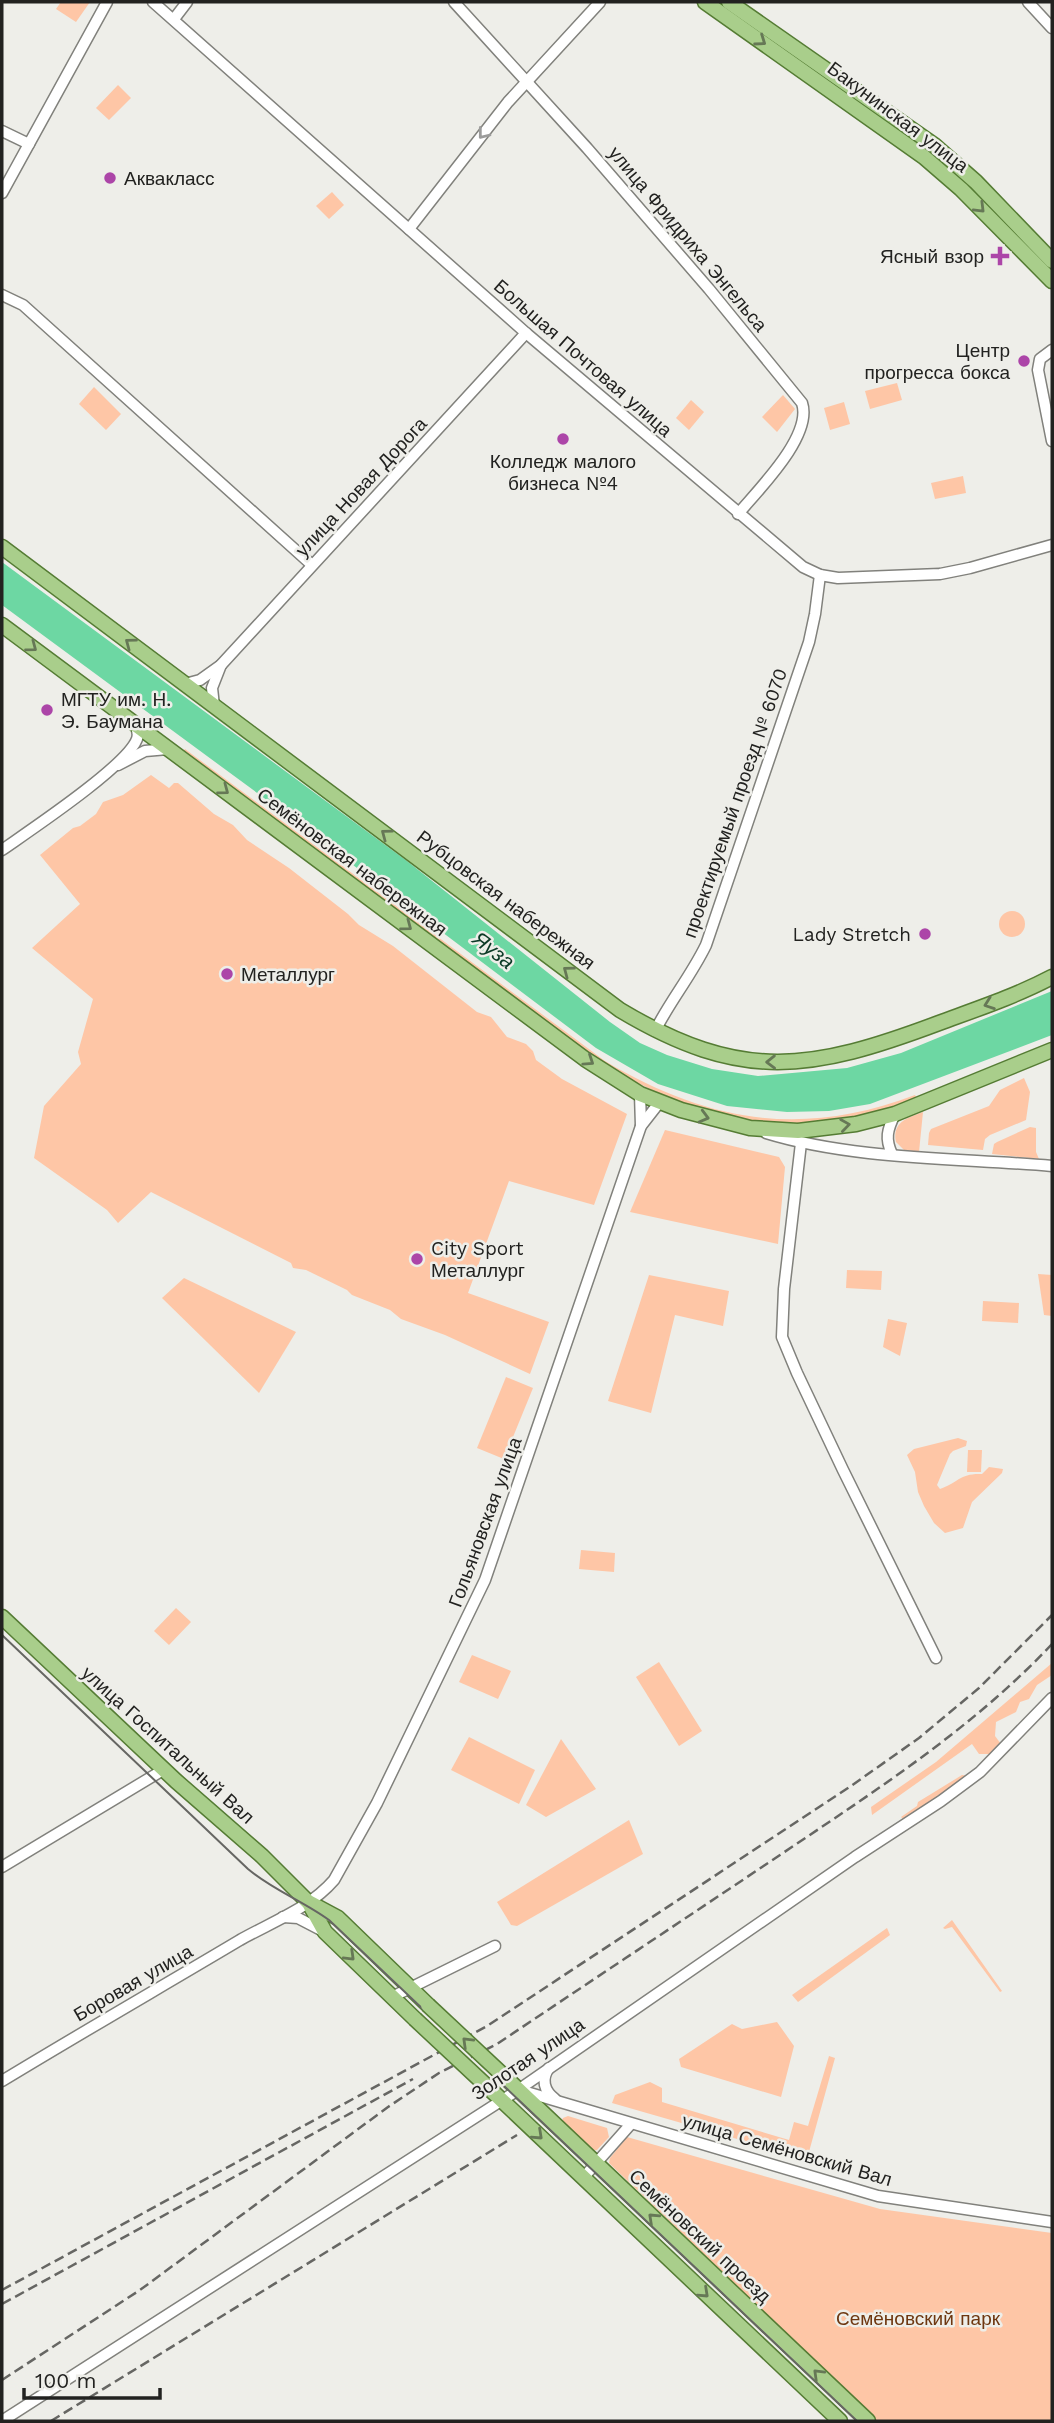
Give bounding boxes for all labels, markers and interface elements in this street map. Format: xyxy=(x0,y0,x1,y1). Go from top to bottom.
one-way arrow xyxy=(753,33,766,45)
street label: Бакунинская улица xyxy=(823,57,973,178)
one-way arrow xyxy=(479,126,492,138)
street label: улица Фридриха Энгельса xyxy=(604,142,772,337)
place label: Аквакласс xyxy=(124,167,215,190)
marker: Аквакласс xyxy=(102,170,118,186)
one-way arrow xyxy=(972,199,985,212)
place label: Ясный взор xyxy=(880,245,984,268)
marker: Ясный взор xyxy=(990,246,1010,266)
street label: Большая Почтовая улица xyxy=(489,274,677,442)
place label: Центр прогресса бокса xyxy=(864,339,1010,384)
marker: Центр прогресса бокса xyxy=(1016,353,1032,369)
street label: улица Новая Дорога xyxy=(291,412,432,561)
marker: Колледж малого бизнеса №4 xyxy=(555,431,571,447)
place label: Колледж малого бизнеса №4 xyxy=(490,450,636,495)
one-way arrow xyxy=(25,639,37,652)
one-way arrow xyxy=(125,639,138,652)
street label: проектируемый проезд № 6070 xyxy=(678,665,792,941)
place label: МГТУ им. Н. Э. Баумана xyxy=(61,688,171,733)
marker: МГТУ им. Н. Э. Баумана xyxy=(39,702,55,718)
one-way arrow xyxy=(216,782,229,795)
street label: Семёновская набережная xyxy=(253,783,451,941)
street label: Рубцовская набережная xyxy=(412,825,600,975)
one-way arrow xyxy=(381,830,394,843)
one-way arrow xyxy=(399,918,411,930)
place label: Lady Stretch xyxy=(793,923,911,946)
water label: Яуза xyxy=(467,925,520,974)
marker: Lady Stretch xyxy=(917,926,933,942)
place label: Металлург xyxy=(241,963,335,986)
marker: Металлург xyxy=(219,966,235,982)
one-way arrow xyxy=(563,966,576,979)
one-way arrow xyxy=(984,996,996,1010)
one-way arrow xyxy=(582,1053,595,1066)
one-way arrow xyxy=(765,1054,776,1070)
one-way arrow xyxy=(698,1109,710,1123)
one-way arrow xyxy=(840,1117,851,1132)
place label: City Sport Металлург xyxy=(431,1237,525,1282)
marker: City Sport Металлург xyxy=(409,1251,425,1267)
street label: Гольяновская улица xyxy=(444,1433,527,1610)
street label: улица Госпитальный Вал xyxy=(77,1661,259,1829)
street label: Боровая улица xyxy=(69,1939,197,2026)
one-way arrow xyxy=(341,1948,354,1961)
street label: Золотая улица xyxy=(467,2013,589,2105)
one-way arrow xyxy=(462,2037,475,2050)
street label: улица Семёновский Вал xyxy=(679,2109,895,2191)
one-way arrow xyxy=(530,2127,543,2140)
street label: Семёновский проезд xyxy=(624,2164,776,2308)
one-way arrow xyxy=(648,2213,661,2226)
one-way arrow xyxy=(696,2284,709,2297)
park label: Семёновский парк xyxy=(836,2307,1001,2330)
scale bar xyxy=(24,2356,161,2400)
text: 100 m xyxy=(35,2368,97,2393)
one-way arrow xyxy=(813,2370,826,2383)

